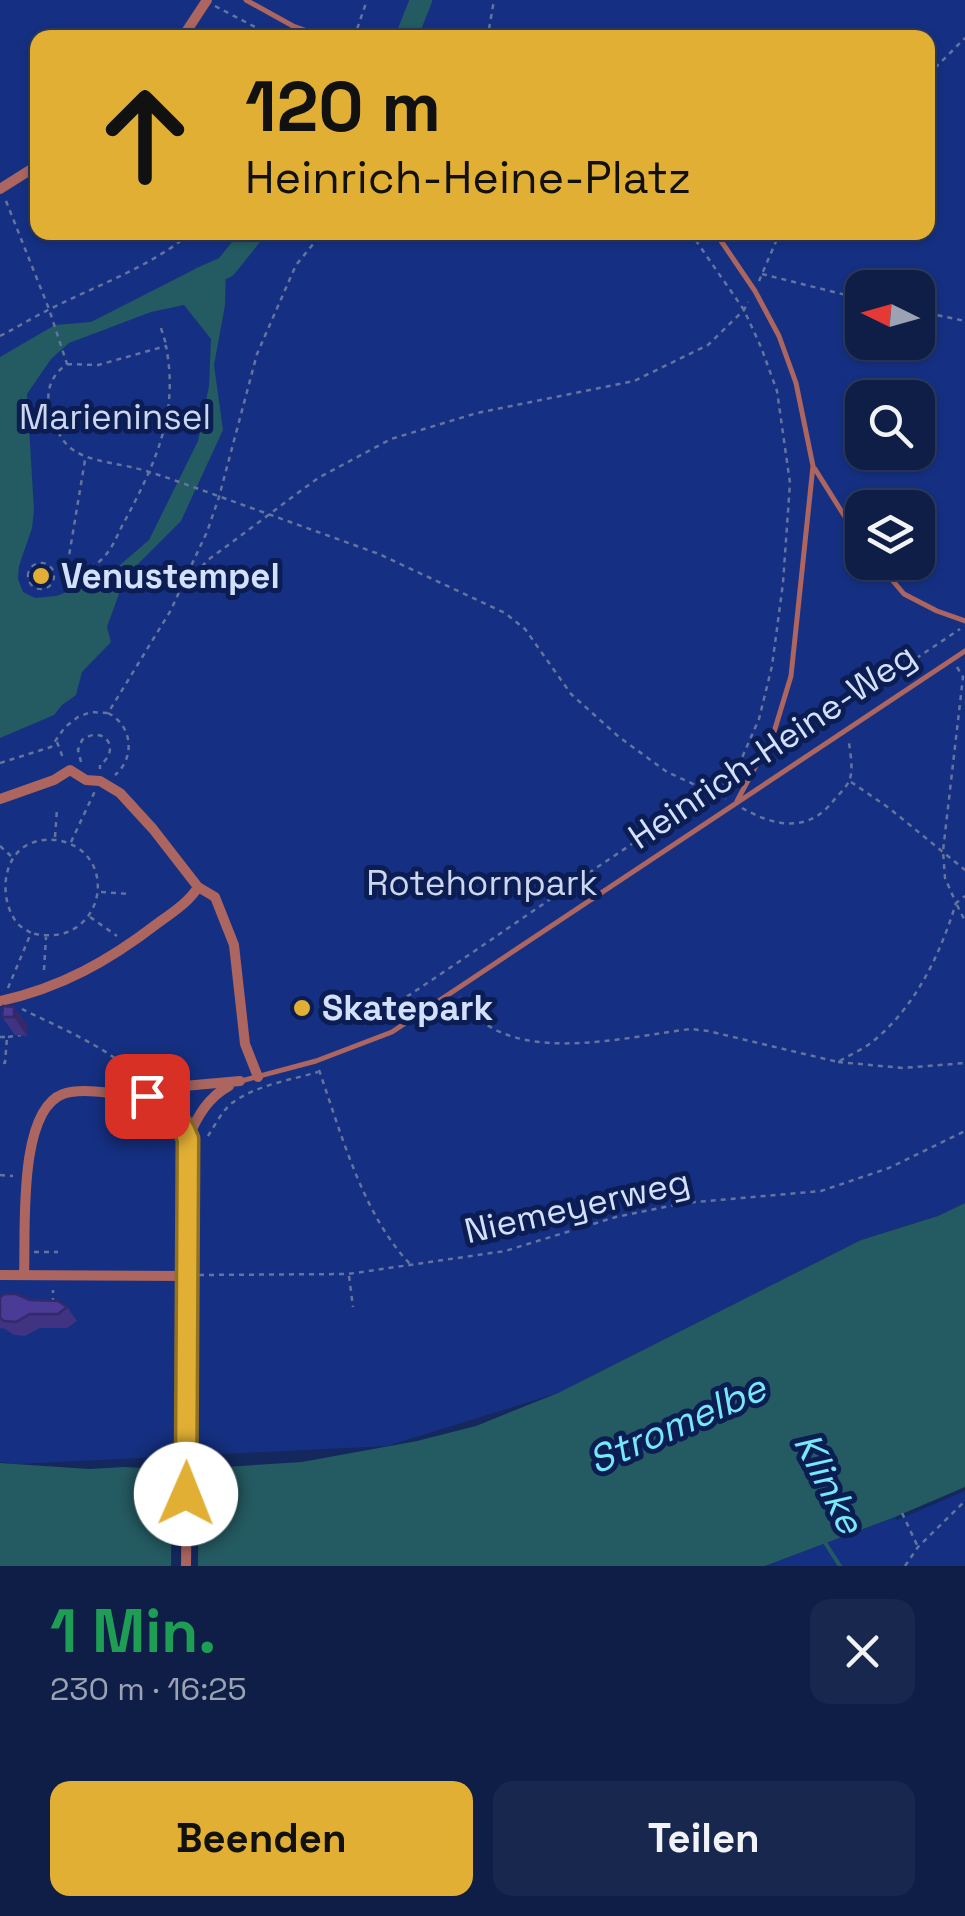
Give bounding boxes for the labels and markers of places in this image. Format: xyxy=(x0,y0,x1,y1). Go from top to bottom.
place label: Venustempel xyxy=(61,554,280,598)
marker: Venustempel xyxy=(30,565,52,587)
place label: Skatepark xyxy=(322,986,494,1030)
marker: Skatepark xyxy=(291,997,313,1019)
pin xyxy=(105,1054,190,1139)

